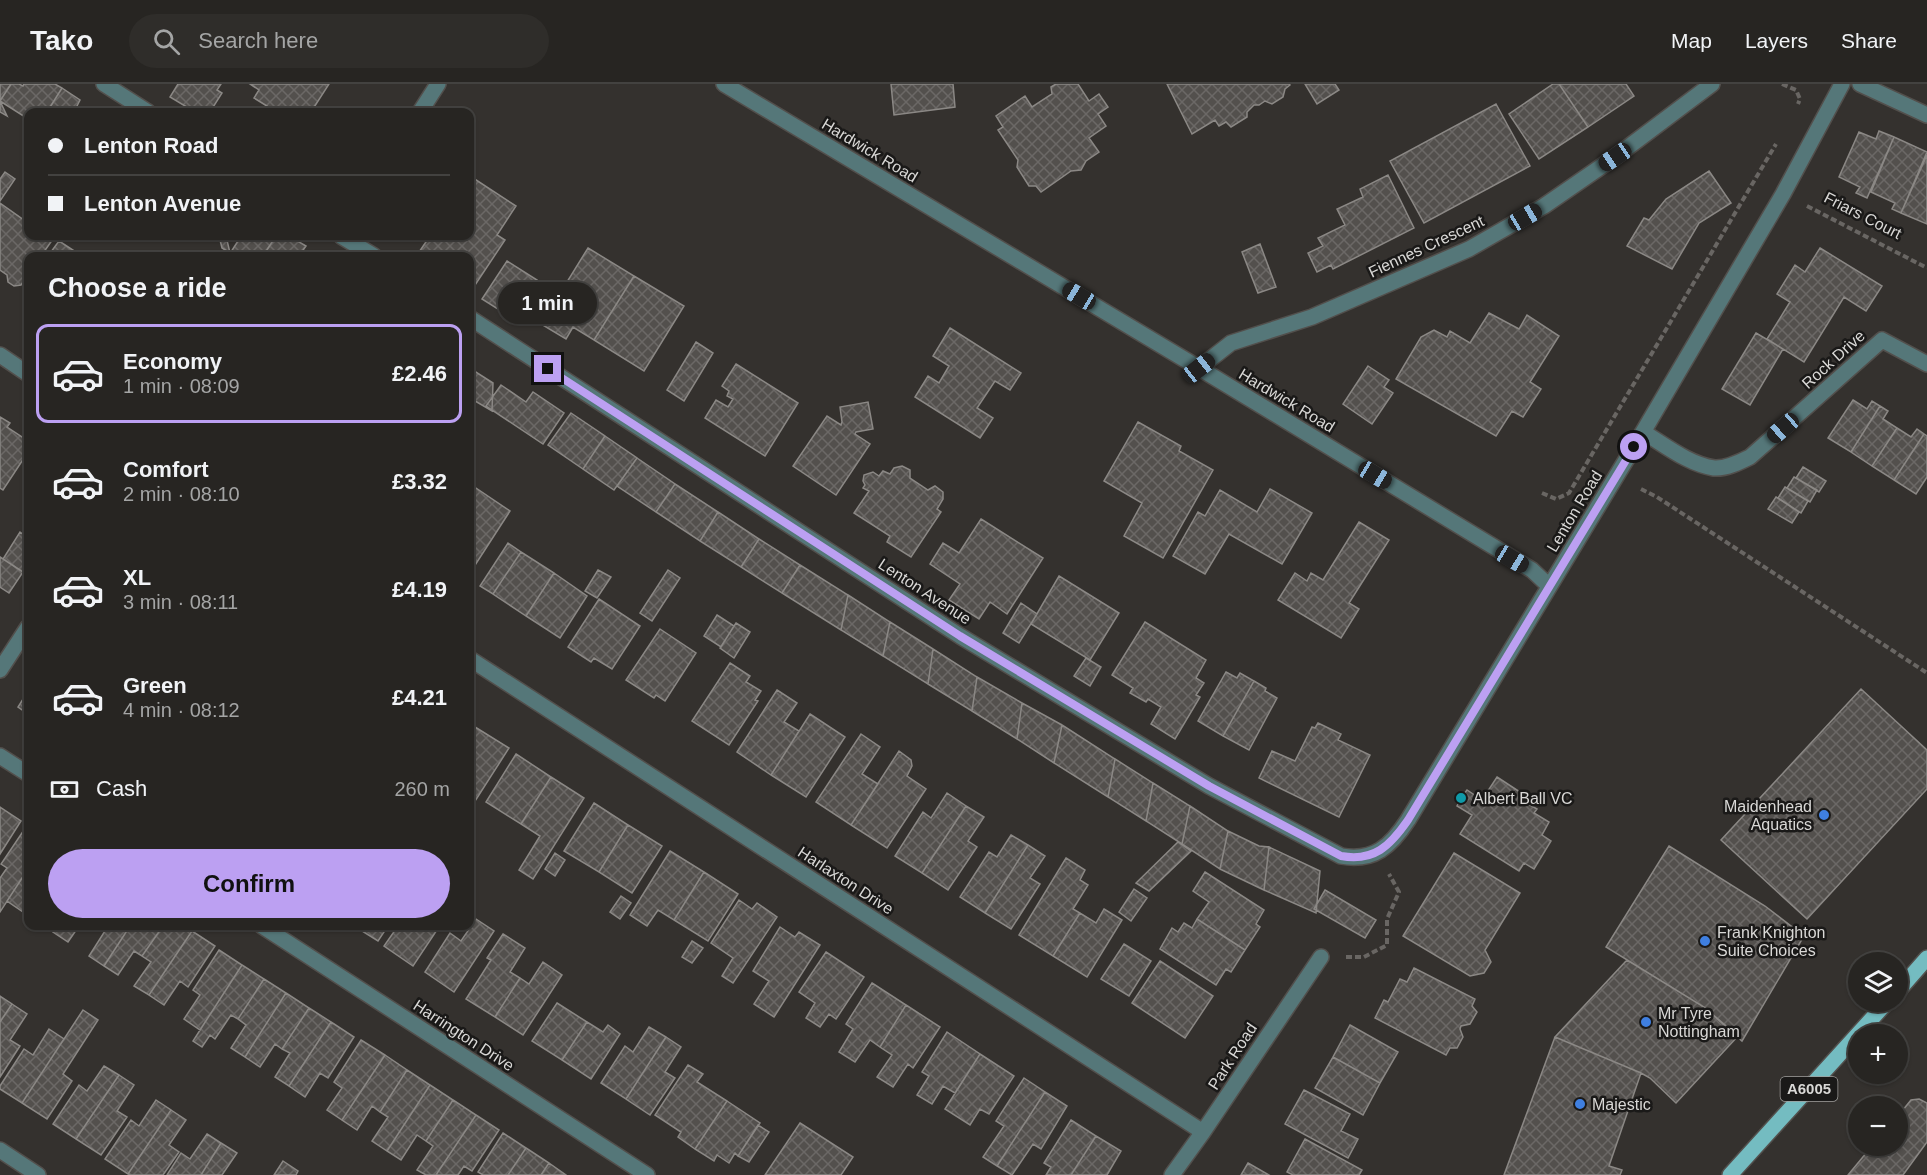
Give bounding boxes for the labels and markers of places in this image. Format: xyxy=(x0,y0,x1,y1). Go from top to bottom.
place label: Albert Ball VC xyxy=(1473,790,1573,807)
marker: Albert Ball VC xyxy=(1454,791,1468,805)
place label: Maidenhead Aquatics xyxy=(1724,798,1812,833)
marker: Maidenhead Aquatics xyxy=(1817,808,1831,822)
place label: Frank Knighton Suite Choices xyxy=(1717,924,1826,959)
marker: Frank Knighton Suite Choices xyxy=(1698,934,1712,948)
place label: Mr Tyre Nottingham xyxy=(1658,1005,1740,1040)
marker: Mr Tyre Nottingham xyxy=(1639,1015,1653,1029)
place label: Majestic xyxy=(1592,1096,1651,1113)
marker: Majestic xyxy=(1573,1097,1587,1111)

